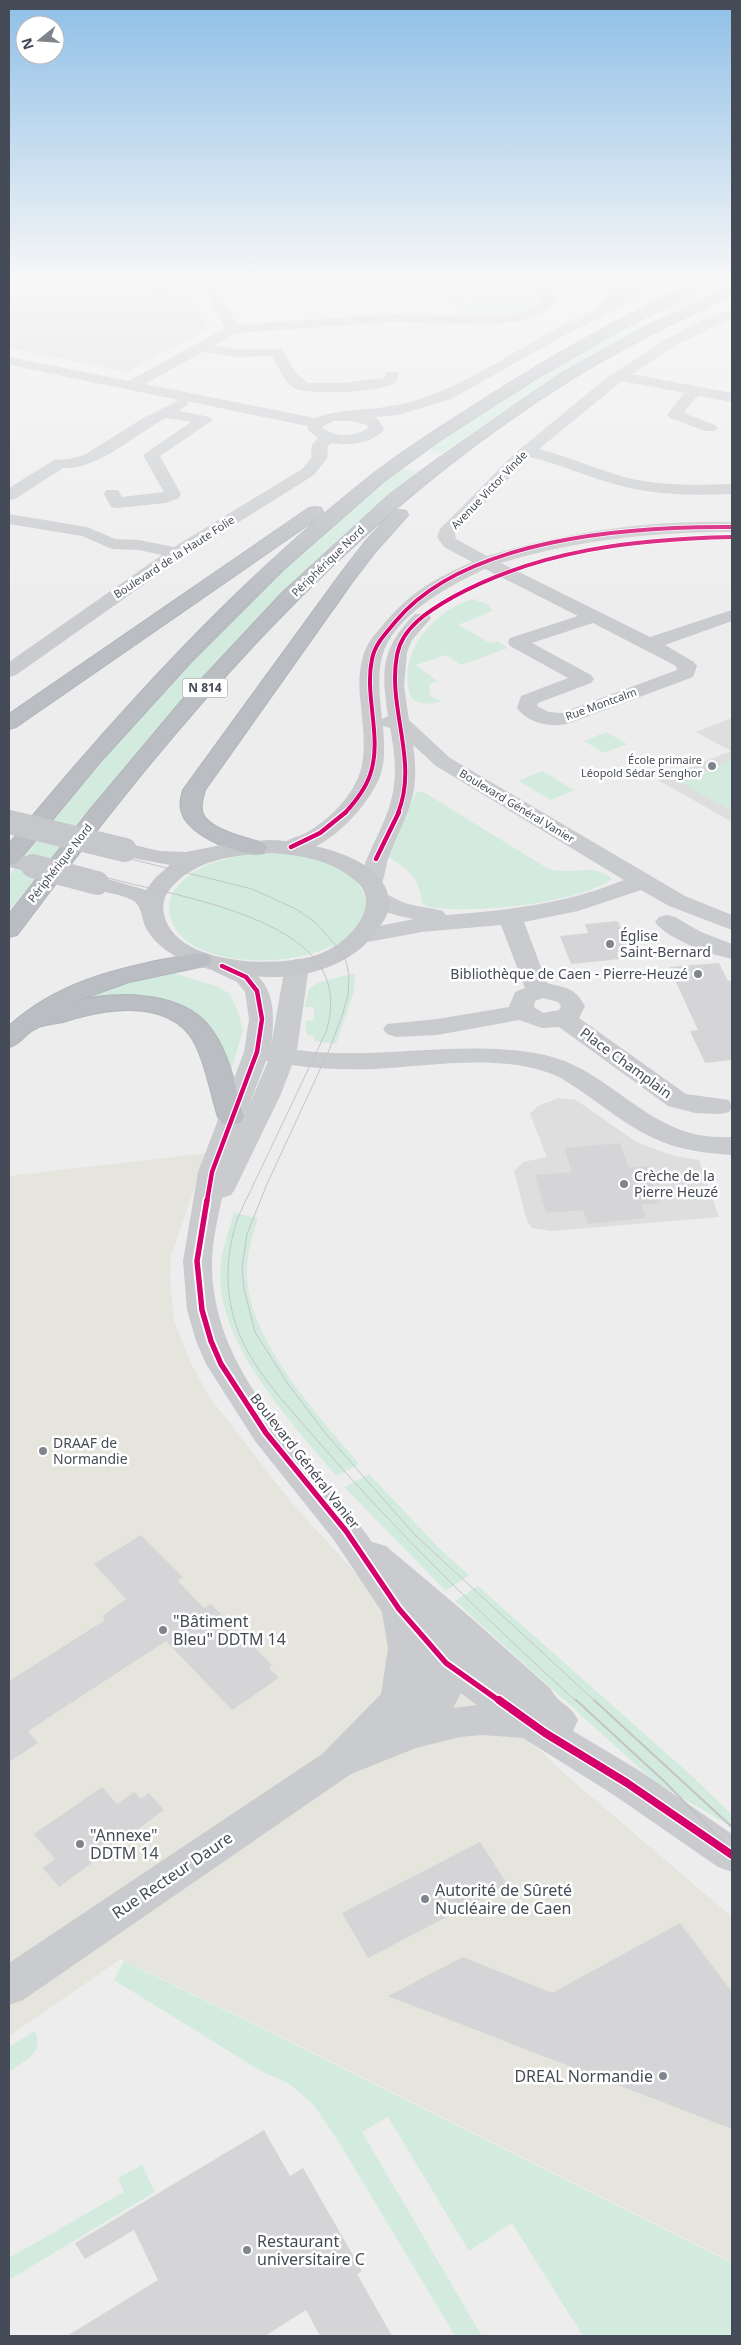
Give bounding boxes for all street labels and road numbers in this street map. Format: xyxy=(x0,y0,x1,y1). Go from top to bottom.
street label: Avenue Victor Vinde xyxy=(447,447,530,532)
street label: Boulevard de la Haute Folie xyxy=(110,512,237,601)
street label: Périphérique Nord xyxy=(288,522,367,599)
road number: N 814 xyxy=(182,678,228,698)
street label: Rue Montcalm xyxy=(563,684,638,723)
street label: Boulevard Général Vanier xyxy=(457,765,578,846)
street label: Périphérique Nord xyxy=(24,820,95,905)
street label: Place Champlain xyxy=(577,1023,676,1102)
street label: Boulevard Général Vanier xyxy=(246,1389,365,1533)
street label: Rue Recteur Daure xyxy=(107,1826,237,1924)

